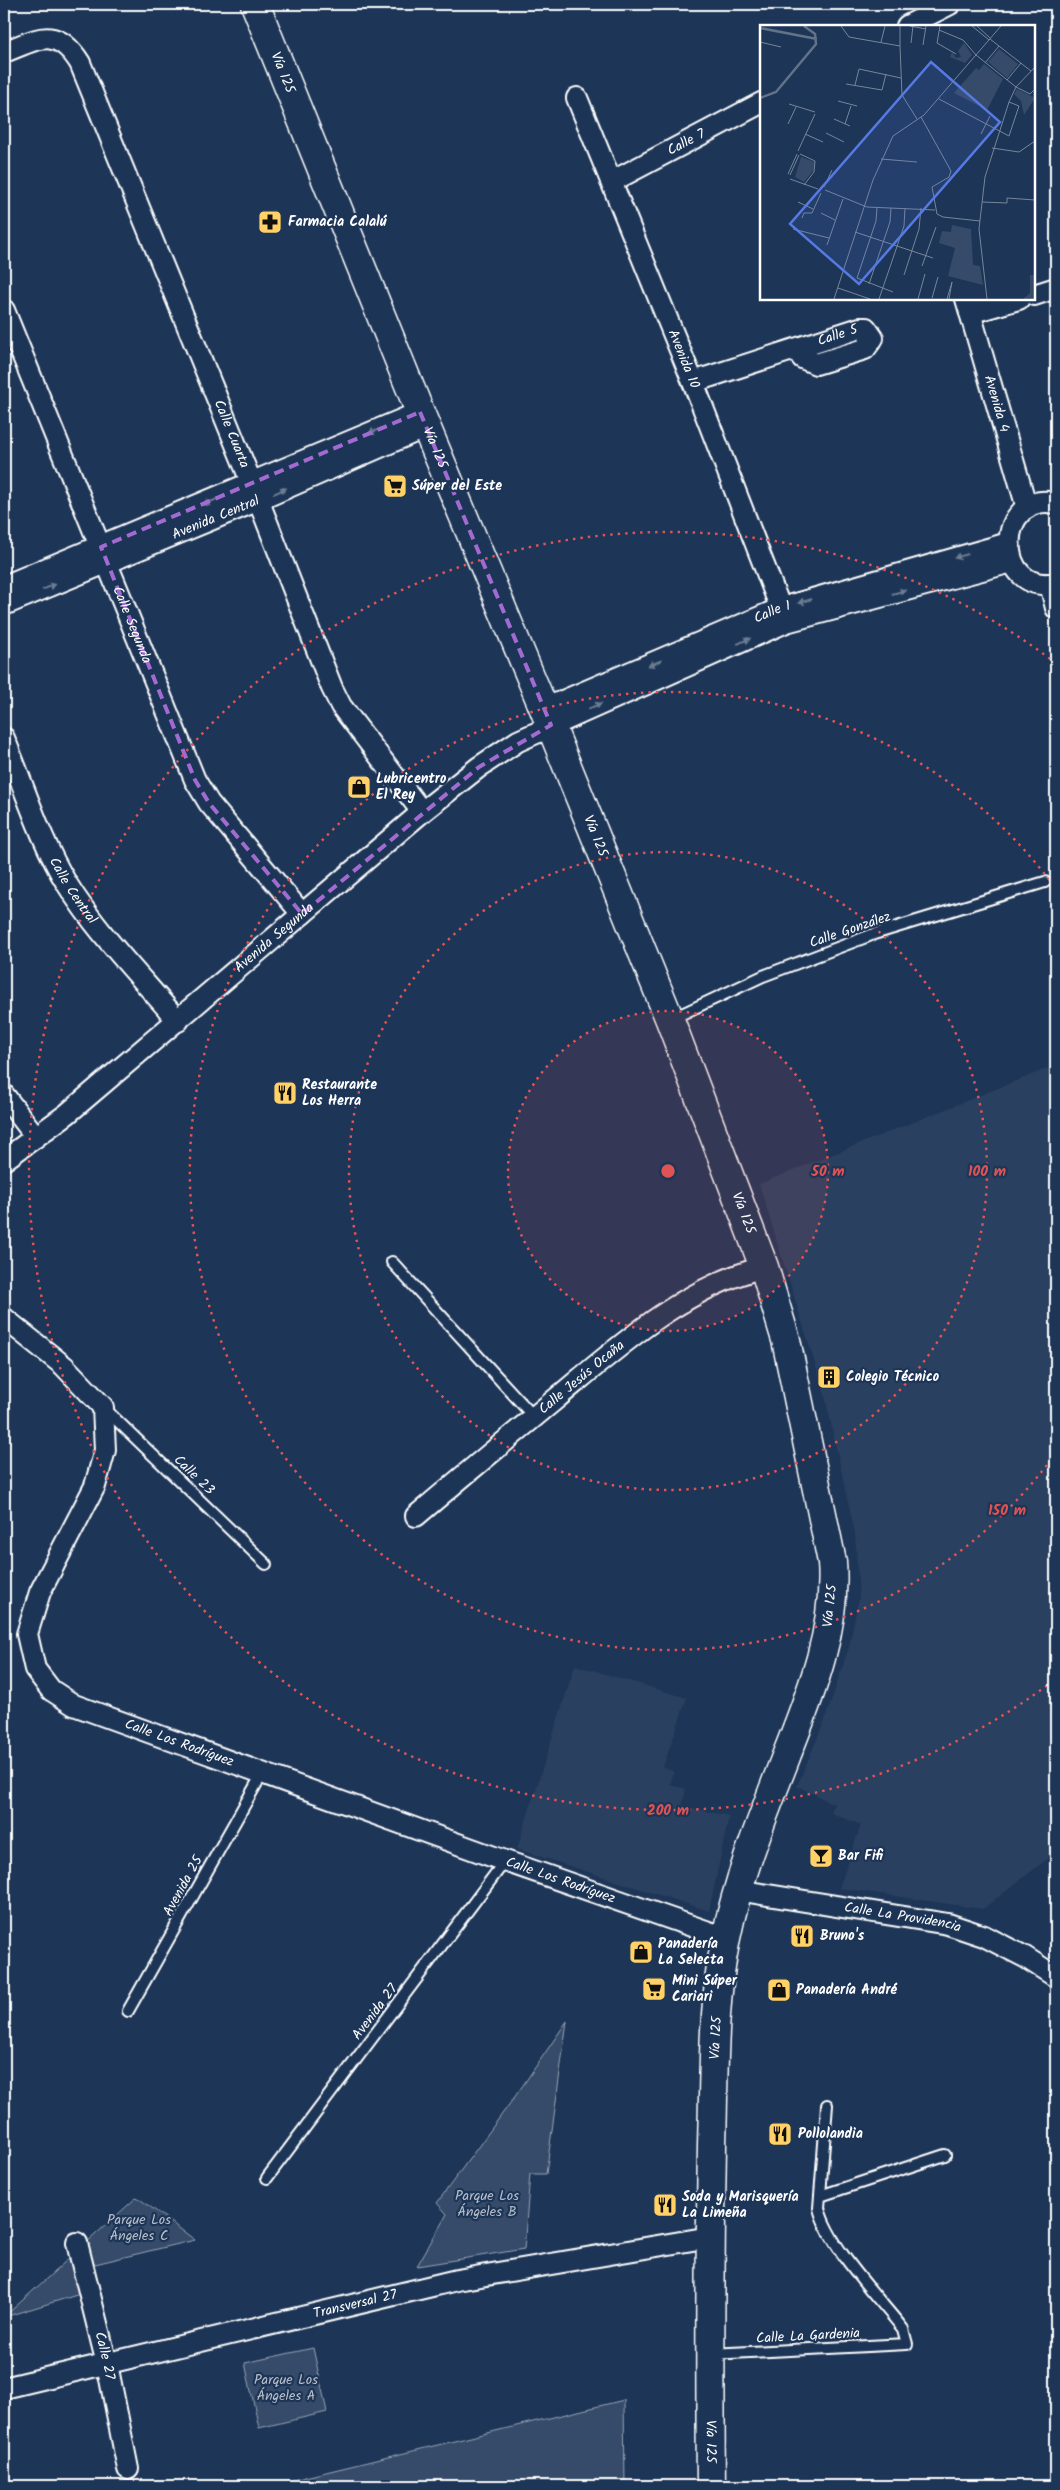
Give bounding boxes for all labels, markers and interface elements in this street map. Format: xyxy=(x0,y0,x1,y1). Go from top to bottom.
inset map xyxy=(760,25,1035,300)
street label: Vía 125 xyxy=(264,49,302,98)
street label: Calle 7 xyxy=(663,123,710,162)
pharmacy icon: Farmacia Calalú xyxy=(257,209,283,235)
place label: Farmacia Calalú xyxy=(288,211,388,233)
street label: Calle 5 xyxy=(815,318,862,352)
street label: Avenida 10 xyxy=(662,326,706,392)
street label: Avenida 4 xyxy=(978,372,1015,435)
street label: Calle Cuarta xyxy=(208,396,255,471)
street label: Vía 125 xyxy=(417,424,454,473)
one-way arrow xyxy=(368,427,382,435)
supermarket icon: Súper del Este xyxy=(382,473,408,499)
place label: Súper del Este xyxy=(412,475,502,497)
one-way arrow xyxy=(273,486,287,494)
street label: Avenida Central xyxy=(169,490,263,546)
one-way arrow xyxy=(202,498,217,506)
one-way arrow xyxy=(953,553,968,561)
one-way arrow xyxy=(42,582,56,590)
street label: Calle Segunda xyxy=(106,583,158,667)
one-way arrow xyxy=(892,588,907,596)
street label: Calle 1 xyxy=(750,595,793,629)
one-way arrow xyxy=(797,598,812,606)
one-way arrow xyxy=(737,636,751,644)
one-way arrow xyxy=(647,659,662,667)
one-way arrow xyxy=(588,701,602,709)
place label: Lubricentro El Rey xyxy=(376,768,447,806)
shop icon: Lubricentro El Rey xyxy=(346,774,372,800)
street label: Vía 125 xyxy=(577,812,614,861)
street label: Calle Central xyxy=(43,853,103,929)
street label: Avenida Segunda xyxy=(229,897,319,978)
street label: Calle González xyxy=(806,906,894,954)
place label: Restaurante Los Herra xyxy=(302,1074,377,1112)
restaurant icon: Restaurante Los Herra xyxy=(272,1080,298,1106)
text: 50 m xyxy=(810,1160,845,1184)
text: 100 m xyxy=(968,1160,1006,1184)
centre of rings xyxy=(659,1162,677,1180)
street label: Vía 125 xyxy=(726,1189,762,1238)
street label: Calle Jesús Ocaña xyxy=(534,1335,630,1420)
building icon: Colegio Técnico xyxy=(816,1364,842,1390)
place label: Colegio Técnico xyxy=(846,1366,940,1388)
street label: Calle 23 xyxy=(168,1450,220,1500)
text: 150 m xyxy=(988,1499,1026,1523)
street label: Vía 125 xyxy=(817,1582,843,1629)
street label: Calle Los Rodríguez xyxy=(122,1713,237,1773)
text: 200 m xyxy=(647,1799,689,1823)
bar icon: Bar Fifi xyxy=(808,1843,834,1869)
place label: Bar Fifi xyxy=(838,1845,884,1867)
street label: Avenida 25 xyxy=(157,1850,209,1920)
street label: Calle Los Rodríguez xyxy=(503,1851,618,1910)
street label: Calle La Providencia xyxy=(843,1896,964,1939)
restaurant icon: Bruno's xyxy=(789,1923,815,1949)
place label: Bruno's xyxy=(820,1925,865,1947)
place label: Panadería La Selecta xyxy=(658,1933,724,1971)
shop icon: Panadería La Selecta xyxy=(628,1939,654,1965)
place label: Mini Súper Cariari xyxy=(672,1970,738,2008)
supermarket icon: Mini Súper Cariari xyxy=(641,1976,667,2002)
shop icon: Panadería André xyxy=(766,1977,792,2003)
street label: Avenida 27 xyxy=(347,1979,404,2045)
place label: Panadería André xyxy=(796,1979,898,2001)
street label: Vía 125 xyxy=(704,2014,728,2060)
restaurant icon: Pollolandia xyxy=(767,2121,793,2147)
place label: Pollolandia xyxy=(798,2123,863,2145)
park label: Parque Los Ángeles B xyxy=(455,2185,519,2223)
place label: Soda y Marisquería La Limeña xyxy=(682,2186,799,2224)
restaurant icon: Soda y Marisquería La Limeña xyxy=(652,2192,678,2218)
park label: Parque Los Ángeles C xyxy=(107,2209,171,2247)
street label: Transversal 27 xyxy=(311,2284,400,2325)
street label: Calle La Gardenia xyxy=(756,2322,860,2350)
street label: Calle 27 xyxy=(88,2329,121,2382)
park label: Parque Los Ángeles A xyxy=(254,2369,318,2407)
street label: Vía 125 xyxy=(700,2420,722,2465)

